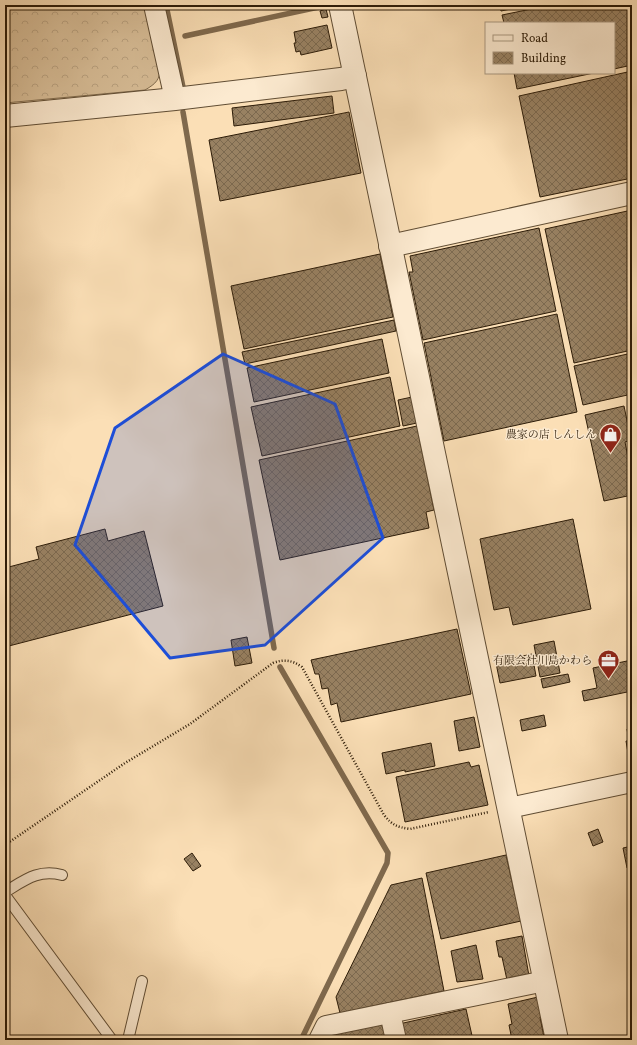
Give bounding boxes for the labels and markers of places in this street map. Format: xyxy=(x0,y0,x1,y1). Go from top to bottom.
shop icon: 農家の店 しんしん xyxy=(598,421,624,454)
place label: 農家の店 しんしん xyxy=(506,428,596,443)
office icon: 有限会社川島かわら xyxy=(595,647,621,680)
place label: 有限会社川島かわら xyxy=(493,654,592,669)

